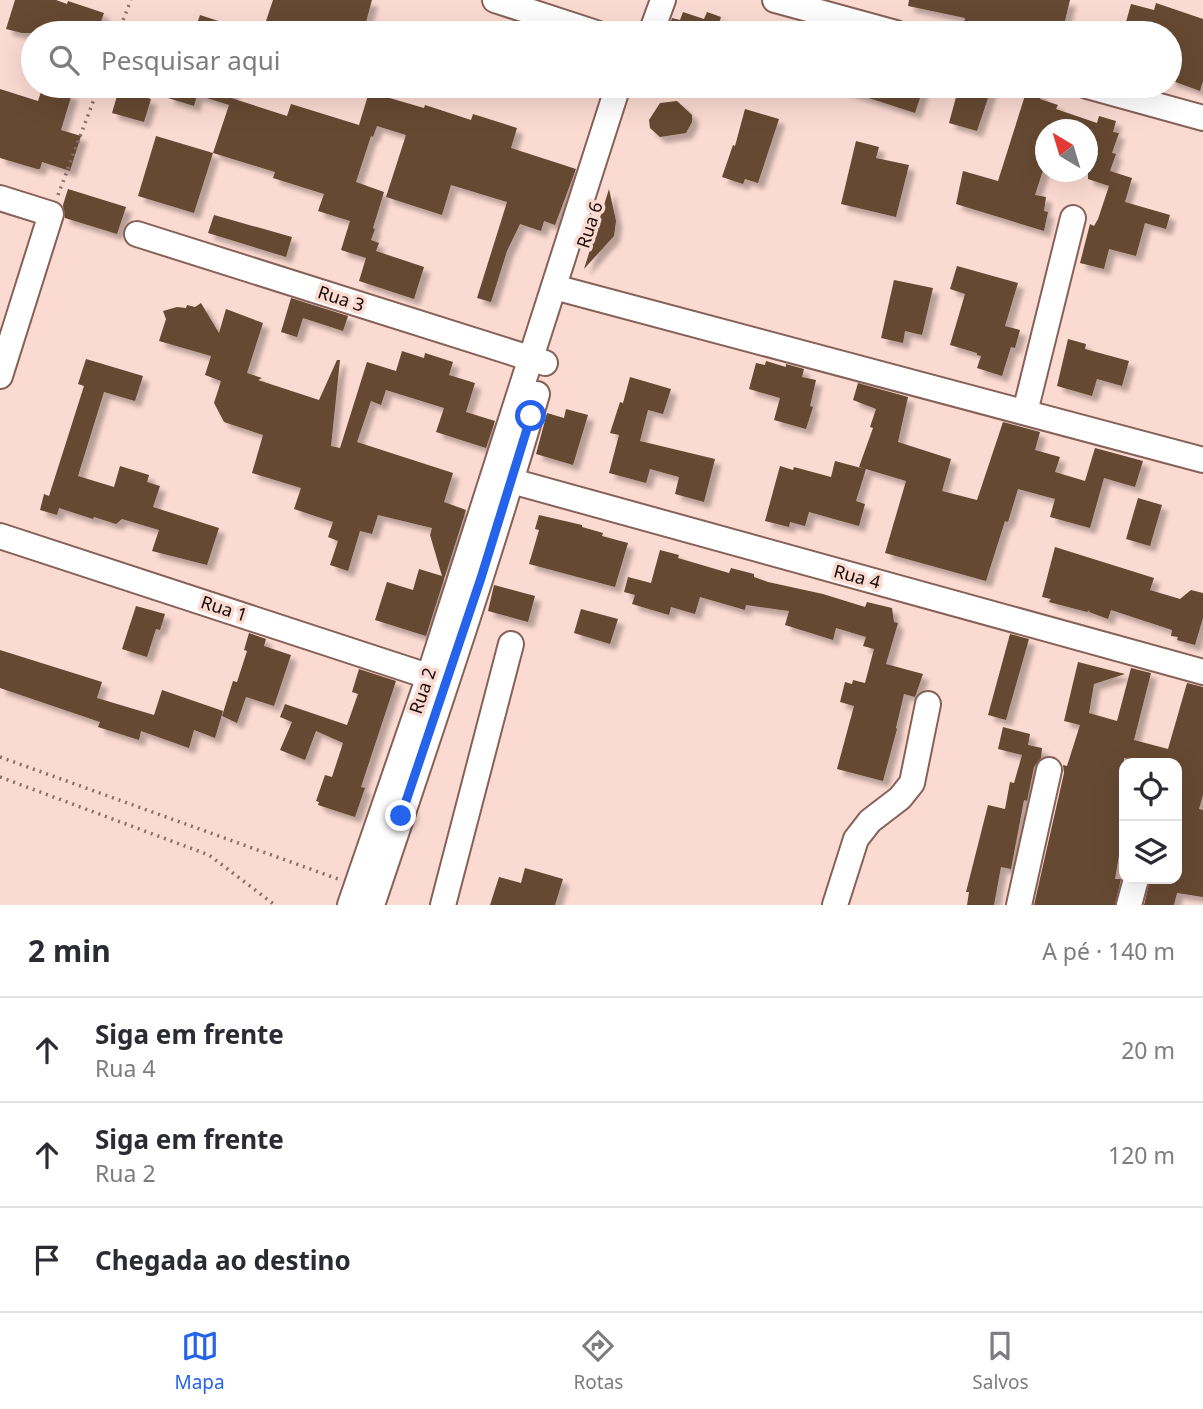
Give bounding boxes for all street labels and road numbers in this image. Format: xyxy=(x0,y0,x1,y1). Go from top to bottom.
street label: Rua 6 xyxy=(570,198,608,251)
street label: Rua 3 xyxy=(315,279,368,317)
street label: Rua 4 xyxy=(831,558,883,594)
street label: Rua 1 xyxy=(198,589,251,627)
street label: Rua 2 xyxy=(403,664,441,717)

